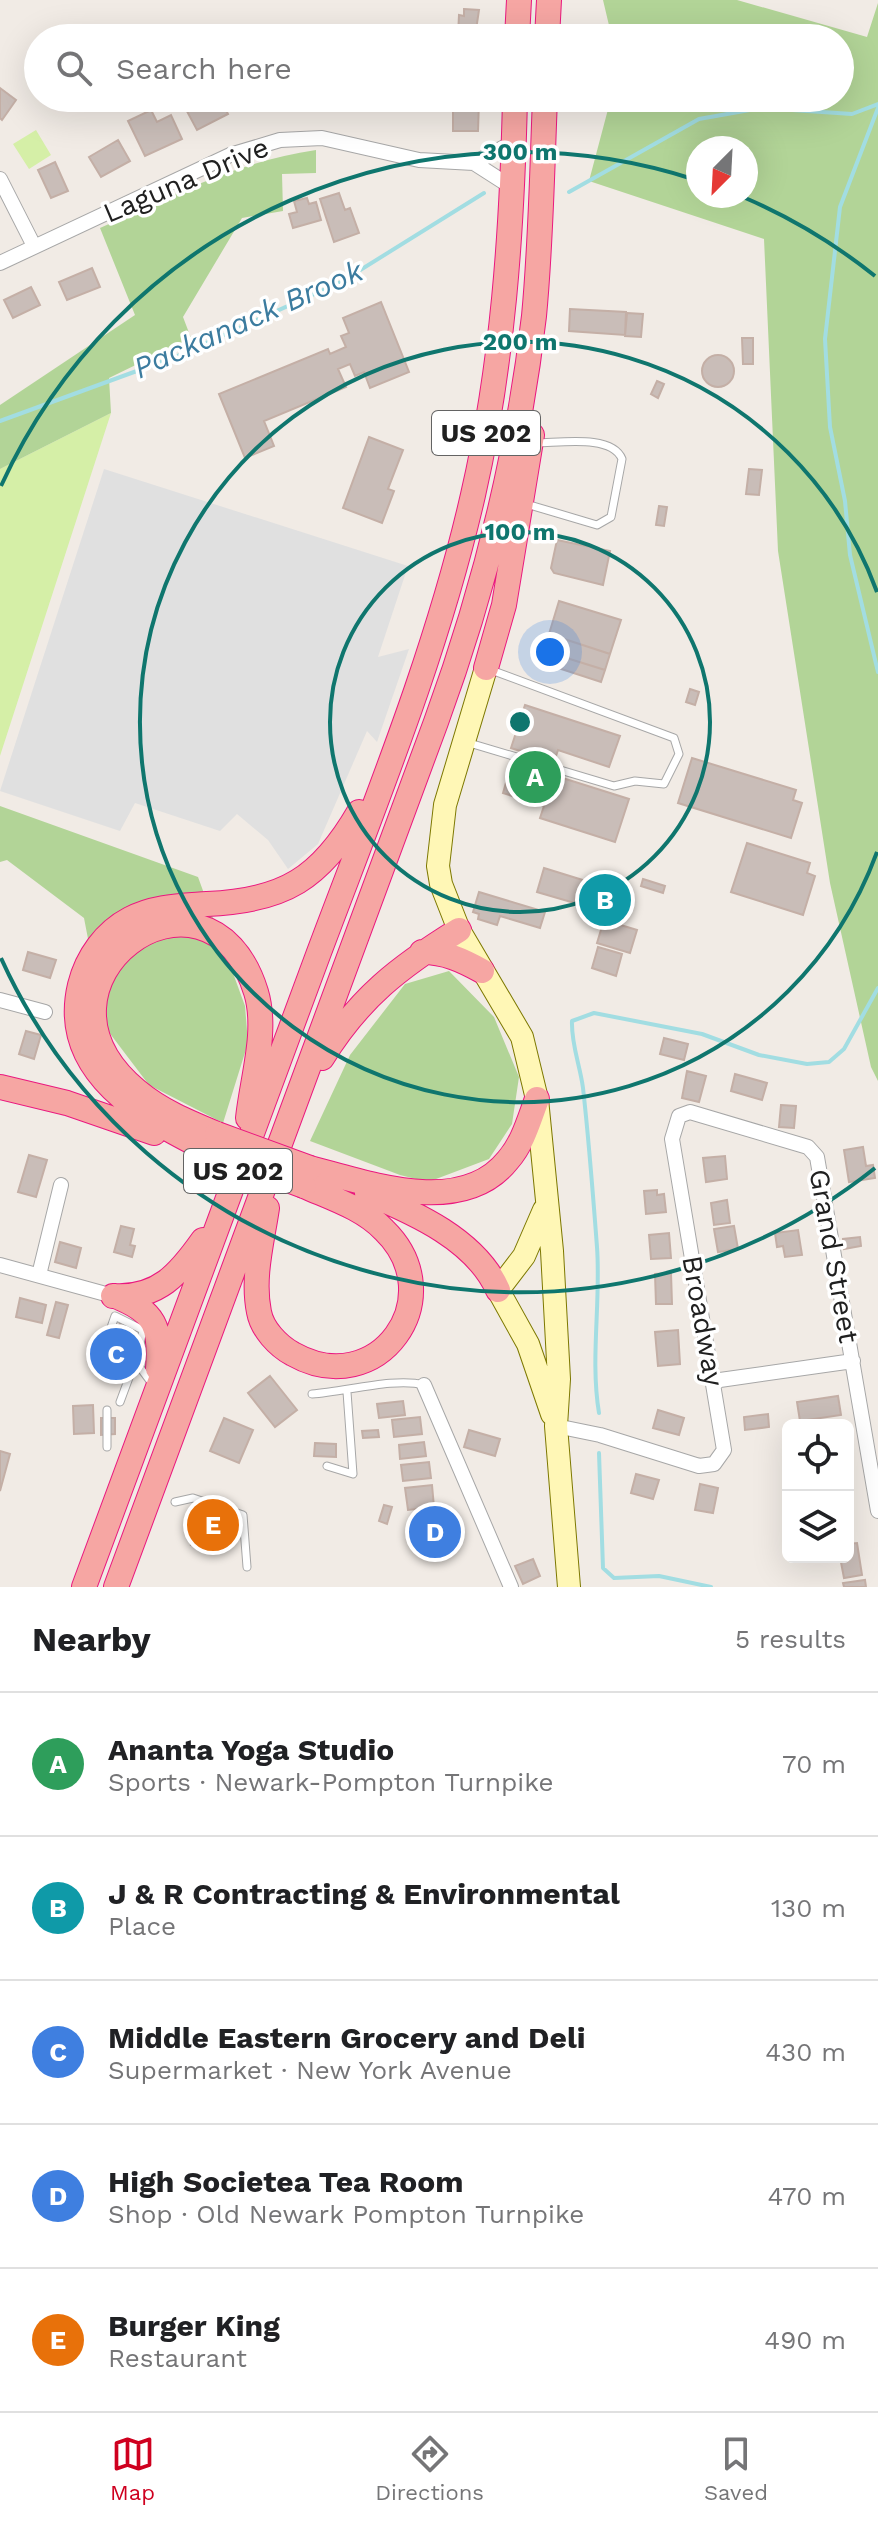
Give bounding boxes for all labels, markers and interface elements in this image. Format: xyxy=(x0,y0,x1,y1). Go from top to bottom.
search box xyxy=(24,24,854,112)
icon: search xyxy=(52,46,96,90)
text: Search here xyxy=(116,51,292,86)
street label: Laguna Drive xyxy=(98,130,274,230)
north arrow xyxy=(686,136,758,208)
text: 300 m xyxy=(483,138,557,166)
water label: Packanack Brook xyxy=(128,252,370,385)
text: 200 m xyxy=(483,328,557,356)
road number: US 202 xyxy=(432,411,540,455)
text: 100 m xyxy=(485,518,555,546)
your location xyxy=(530,632,570,672)
centre of rings xyxy=(506,708,534,736)
pin: A xyxy=(509,747,561,807)
pin: B xyxy=(579,870,631,930)
road number: US 202 xyxy=(184,1149,292,1193)
street label: Grand Street xyxy=(802,1167,866,1346)
street label: Broadway xyxy=(675,1253,731,1389)
pin: C xyxy=(90,1324,142,1384)
map controls xyxy=(782,1419,854,1563)
button: locate xyxy=(782,1419,854,1491)
button: layers xyxy=(782,1491,854,1563)
pin: E xyxy=(187,1495,239,1555)
pin: D xyxy=(409,1502,461,1562)
text: Nearby xyxy=(32,1619,151,1659)
text: 5 results xyxy=(735,1624,846,1654)
text: Ananta Yoga Studio xyxy=(108,1732,394,1767)
text: A xyxy=(49,1749,67,1779)
text: 70 m xyxy=(782,1749,846,1779)
text: Sports · Newark-Pompton Turnpike xyxy=(108,1767,554,1797)
text: J & R Contracting & Environmental xyxy=(108,1876,620,1911)
text: B xyxy=(49,1893,67,1923)
text: 130 m xyxy=(771,1893,846,1923)
text: Place xyxy=(108,1911,176,1941)
text: Middle Eastern Grocery and Deli xyxy=(108,2020,586,2055)
text: C xyxy=(49,2037,67,2067)
text: 430 m xyxy=(765,2037,846,2067)
text: Supermarket · New York Avenue xyxy=(108,2055,512,2085)
text: High Societea Tea Room xyxy=(108,2164,463,2199)
text: D xyxy=(49,2181,67,2211)
text: 470 m xyxy=(768,2181,846,2211)
text: Shop · Old Newark Pompton Turnpike xyxy=(108,2199,584,2229)
text: Burger King xyxy=(108,2308,280,2343)
text: E xyxy=(50,2325,66,2355)
text: 490 m xyxy=(764,2325,846,2355)
text: Restaurant xyxy=(108,2343,247,2373)
tab: Map xyxy=(110,2432,155,2505)
tab: Directions xyxy=(375,2432,484,2505)
tab: Saved xyxy=(704,2432,768,2505)

